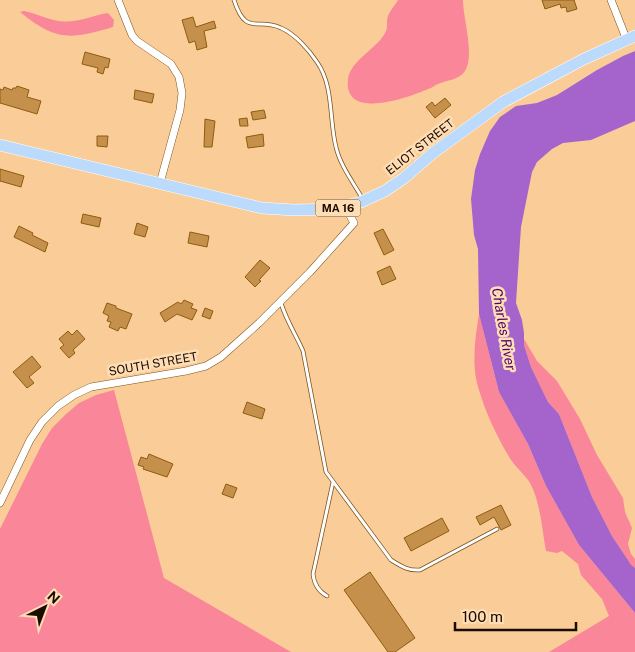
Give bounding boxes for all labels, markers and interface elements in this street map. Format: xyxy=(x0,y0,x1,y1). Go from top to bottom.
street label: ELIOT STREET xyxy=(383,116,457,178)
road number: MA 16 xyxy=(316,200,360,217)
water label: Charles River xyxy=(489,286,519,372)
street label: SOUTH STREET xyxy=(108,349,198,379)
north arrow xyxy=(20,582,70,632)
text: N xyxy=(44,588,63,607)
scale bar xyxy=(455,600,576,632)
text: 100 m xyxy=(462,608,503,625)

